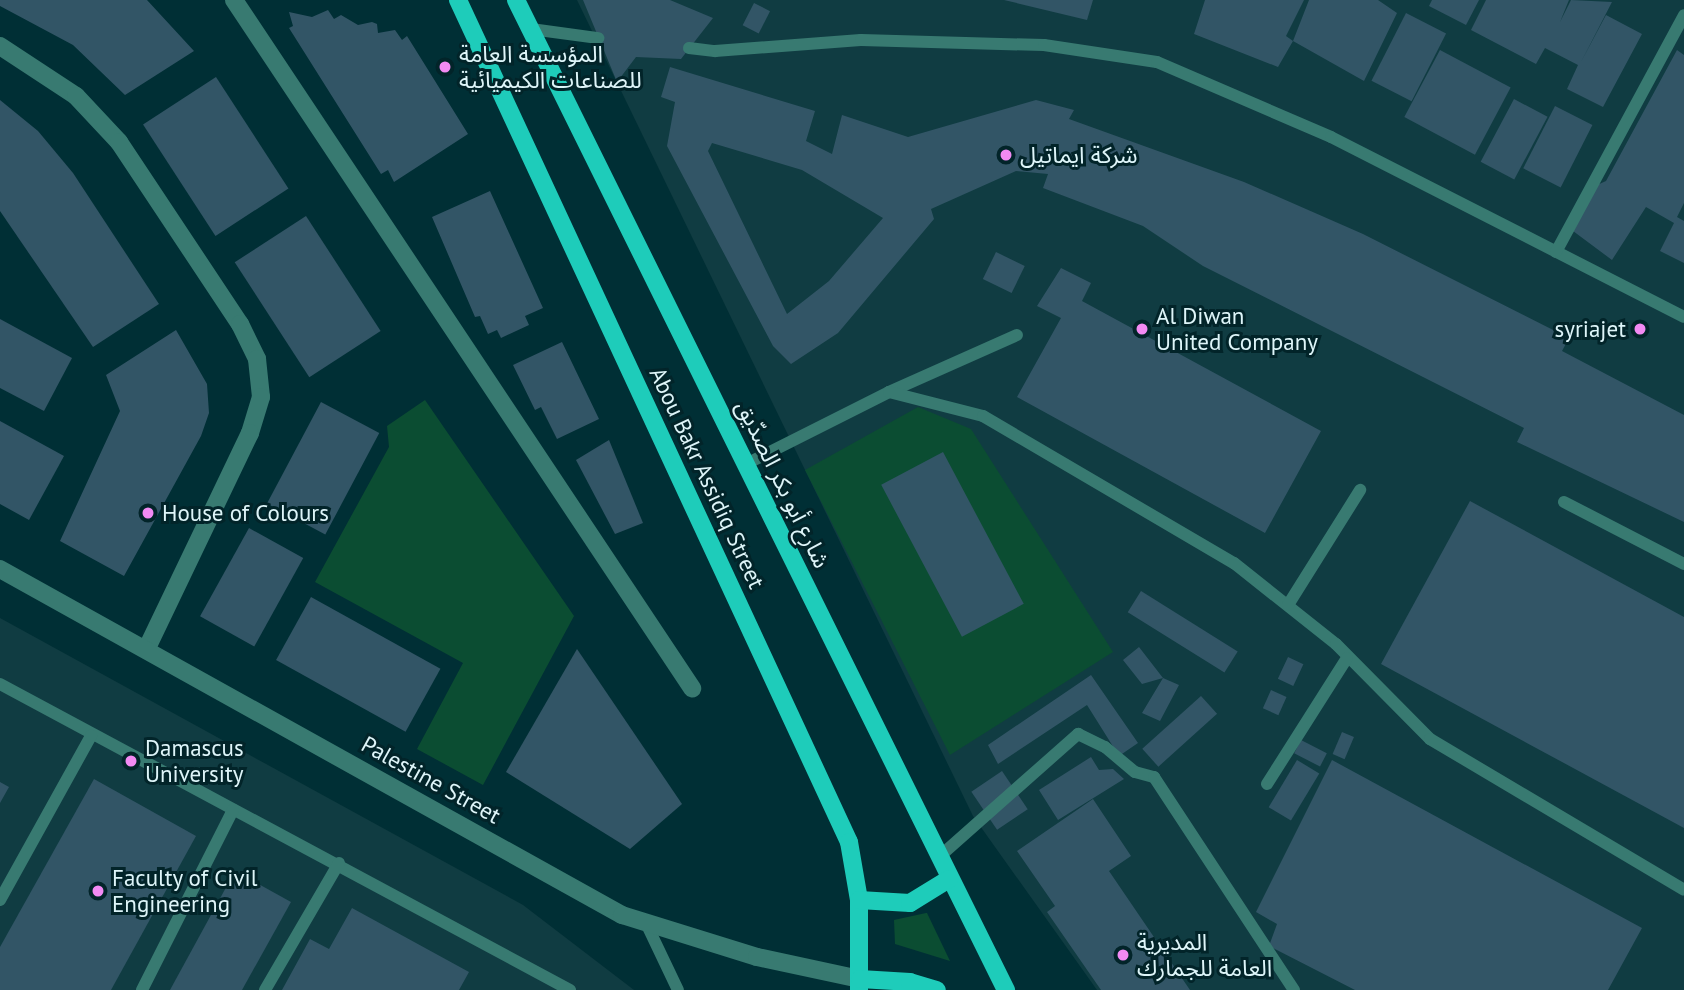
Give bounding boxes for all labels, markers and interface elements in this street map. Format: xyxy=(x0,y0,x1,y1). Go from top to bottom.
place label: المؤسسة العامة للصناعات الكيميائية xyxy=(459,40,642,94)
marker: المؤسسة العامة للصناعات الكيميائية xyxy=(437,59,453,75)
place label: شركة ايماتيل xyxy=(1020,141,1138,169)
marker: شركة ايماتيل xyxy=(998,147,1014,163)
place label: Al Diwan United Company xyxy=(1156,302,1318,356)
place label: syriajet xyxy=(1555,315,1626,343)
marker: Al Diwan United Company xyxy=(1134,321,1150,337)
marker: syriajet xyxy=(1632,321,1648,337)
street label: Abou Bakr Assidiq Street xyxy=(644,363,770,593)
street label: شارع أبو بكر الصدّيق xyxy=(730,395,836,573)
place label: House of Colours xyxy=(162,499,329,527)
marker: House of Colours xyxy=(140,505,156,521)
street label: Palestine Street xyxy=(357,730,505,830)
place label: Damascus University xyxy=(145,734,244,788)
marker: Damascus University xyxy=(123,753,139,769)
place label: Faculty of Civil Engineering xyxy=(112,864,258,918)
marker: Faculty of Civil Engineering xyxy=(90,883,106,899)
place label: المديرية العامة للجمارك xyxy=(1137,928,1272,982)
marker: المديرية العامة للجمارك xyxy=(1115,947,1131,963)

